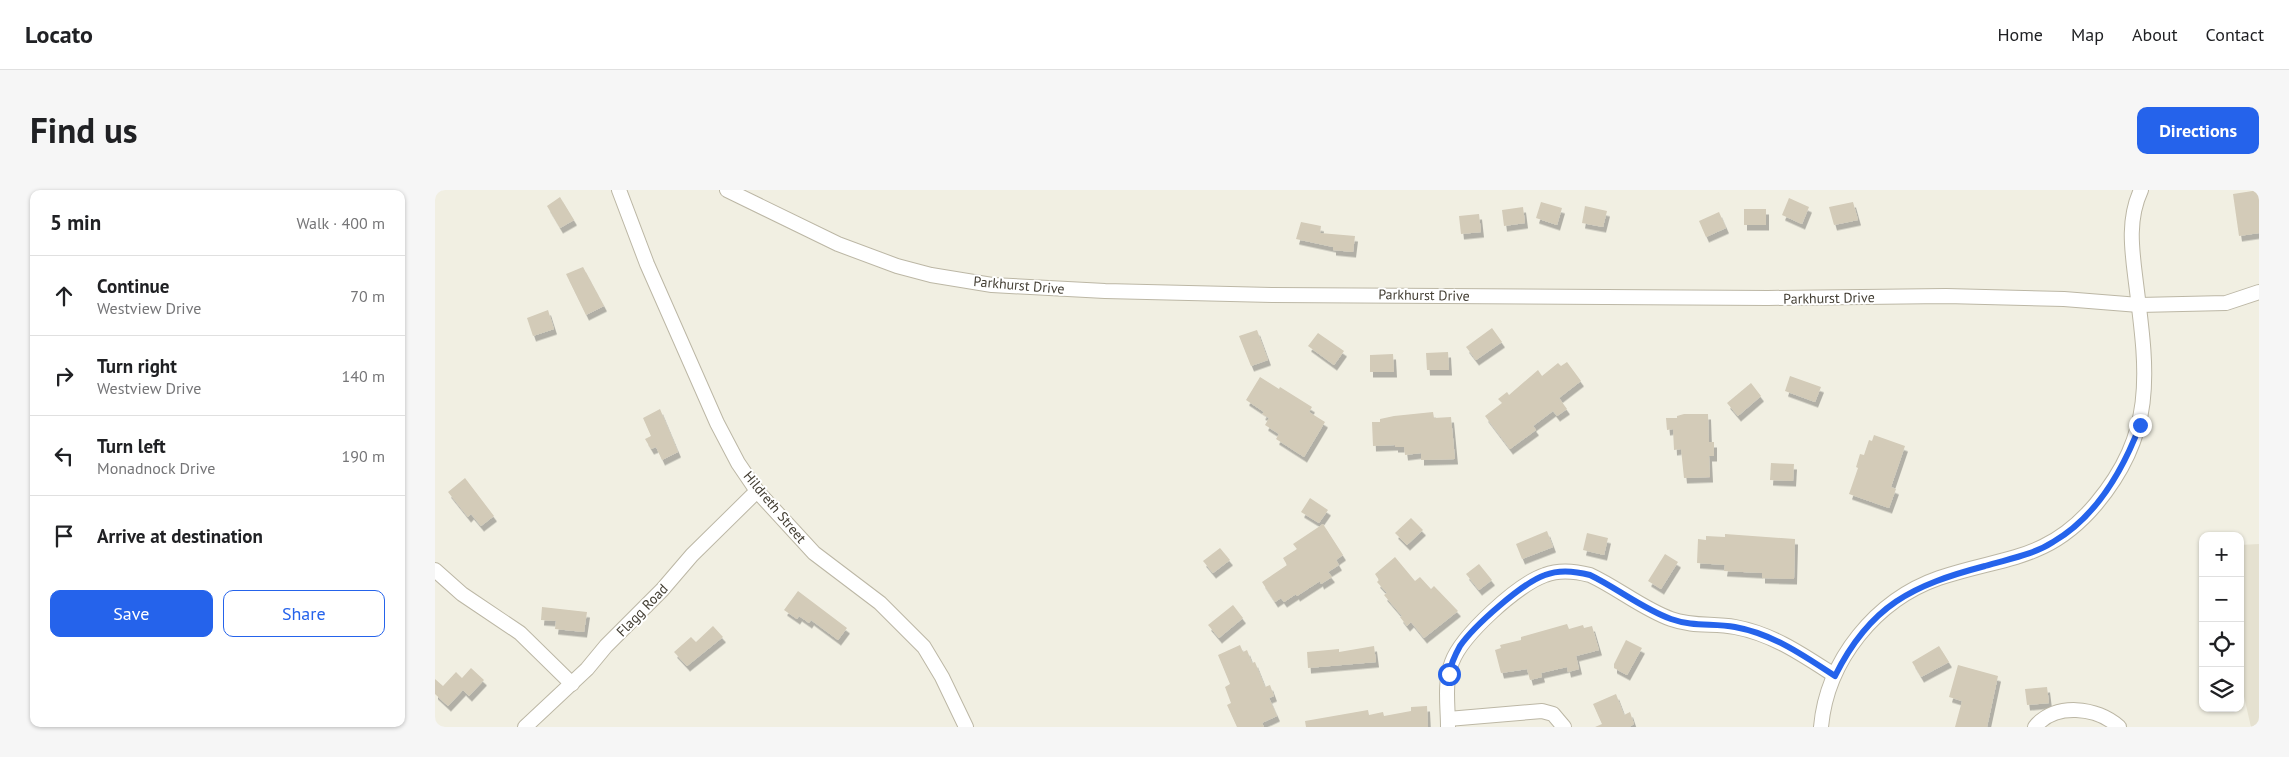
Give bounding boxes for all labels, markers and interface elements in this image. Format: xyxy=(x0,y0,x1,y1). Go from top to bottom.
text: Locato xyxy=(25,19,93,50)
text: Home xyxy=(1997,23,2043,46)
text: Map xyxy=(2071,23,2104,46)
text: About xyxy=(2132,23,2178,46)
text: Contact xyxy=(2206,23,2264,46)
text: Find us xyxy=(30,107,138,153)
button: Directions xyxy=(2137,107,2259,154)
text: 5 min xyxy=(50,209,101,236)
text: Walk · 400 m xyxy=(296,213,385,233)
street label: Parkhurst Drive xyxy=(973,272,1065,298)
text: Continue xyxy=(97,274,169,298)
icon: ahead xyxy=(50,282,78,310)
street label: Parkhurst Drive xyxy=(1378,285,1470,305)
text: 70 m xyxy=(350,286,385,306)
street label: Parkhurst Drive xyxy=(1783,288,1875,308)
text: Westview Drive xyxy=(97,298,201,318)
text: Turn right xyxy=(97,354,177,378)
icon: right xyxy=(50,362,78,390)
text: 140 m xyxy=(342,366,385,386)
text: Westview Drive xyxy=(97,378,201,398)
route end xyxy=(2129,414,2152,437)
text: Turn left xyxy=(97,434,166,458)
icon: left xyxy=(50,442,78,470)
text: 190 m xyxy=(342,446,385,466)
text: Monadnock Drive xyxy=(97,458,215,478)
street label: Hildreth Street xyxy=(740,467,811,547)
icon: arrive xyxy=(50,522,78,550)
text: Arrive at destination xyxy=(97,524,263,548)
map controls xyxy=(2199,532,2244,712)
button: + xyxy=(2199,532,2244,577)
button: − xyxy=(2199,577,2244,622)
street label: Flagg Road xyxy=(612,580,672,640)
button: Save xyxy=(50,590,213,637)
button: Share xyxy=(223,590,385,637)
button: locate xyxy=(2199,622,2244,667)
route start xyxy=(1438,663,1461,686)
button: layers xyxy=(2199,667,2244,712)

